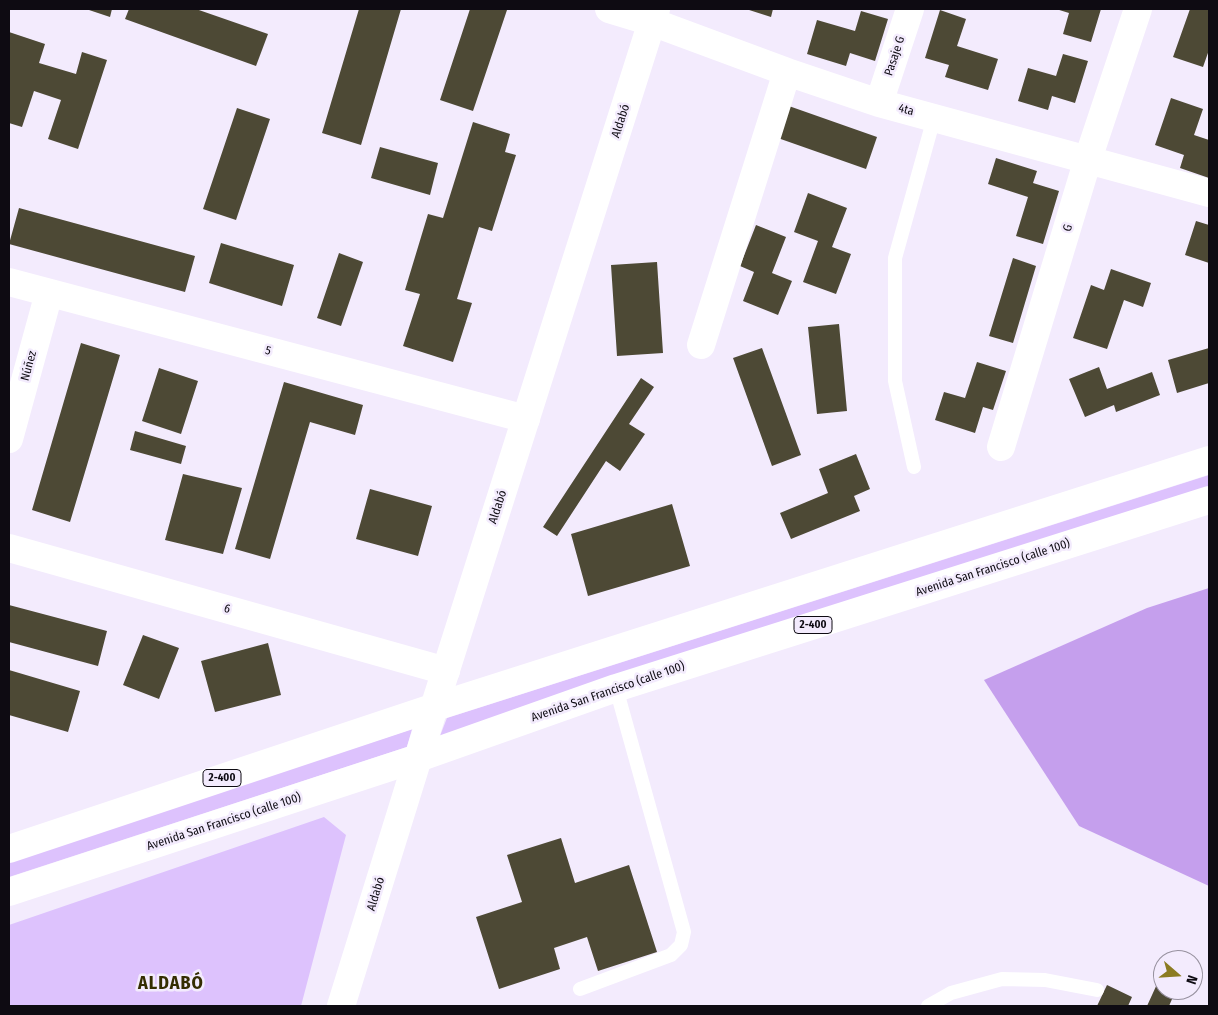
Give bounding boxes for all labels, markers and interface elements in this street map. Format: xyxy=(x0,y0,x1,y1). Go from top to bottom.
street label: Pasaje G xyxy=(882,34,908,78)
street label: 4ta xyxy=(897,101,915,119)
street label: Aldabó xyxy=(609,102,633,140)
street label: G xyxy=(1060,223,1076,233)
street label: 5 xyxy=(263,343,273,359)
street label: Núñez xyxy=(18,349,40,383)
street label: Aldabó xyxy=(486,488,510,526)
street label: Avenida San Francisco (calle 100) xyxy=(914,536,1072,600)
street label: 6 xyxy=(222,601,232,617)
road number: 2-400 xyxy=(794,616,832,634)
street label: Avenida San Francisco (calle 100) xyxy=(529,659,687,725)
road number: 2-400 xyxy=(203,770,241,786)
street label: Avenida San Francisco (calle 100) xyxy=(145,790,303,854)
street label: Aldabó xyxy=(364,875,388,913)
north arrow xyxy=(1153,950,1203,1000)
district label: ALDABÓ xyxy=(137,973,205,995)
text: N xyxy=(1182,973,1201,986)

